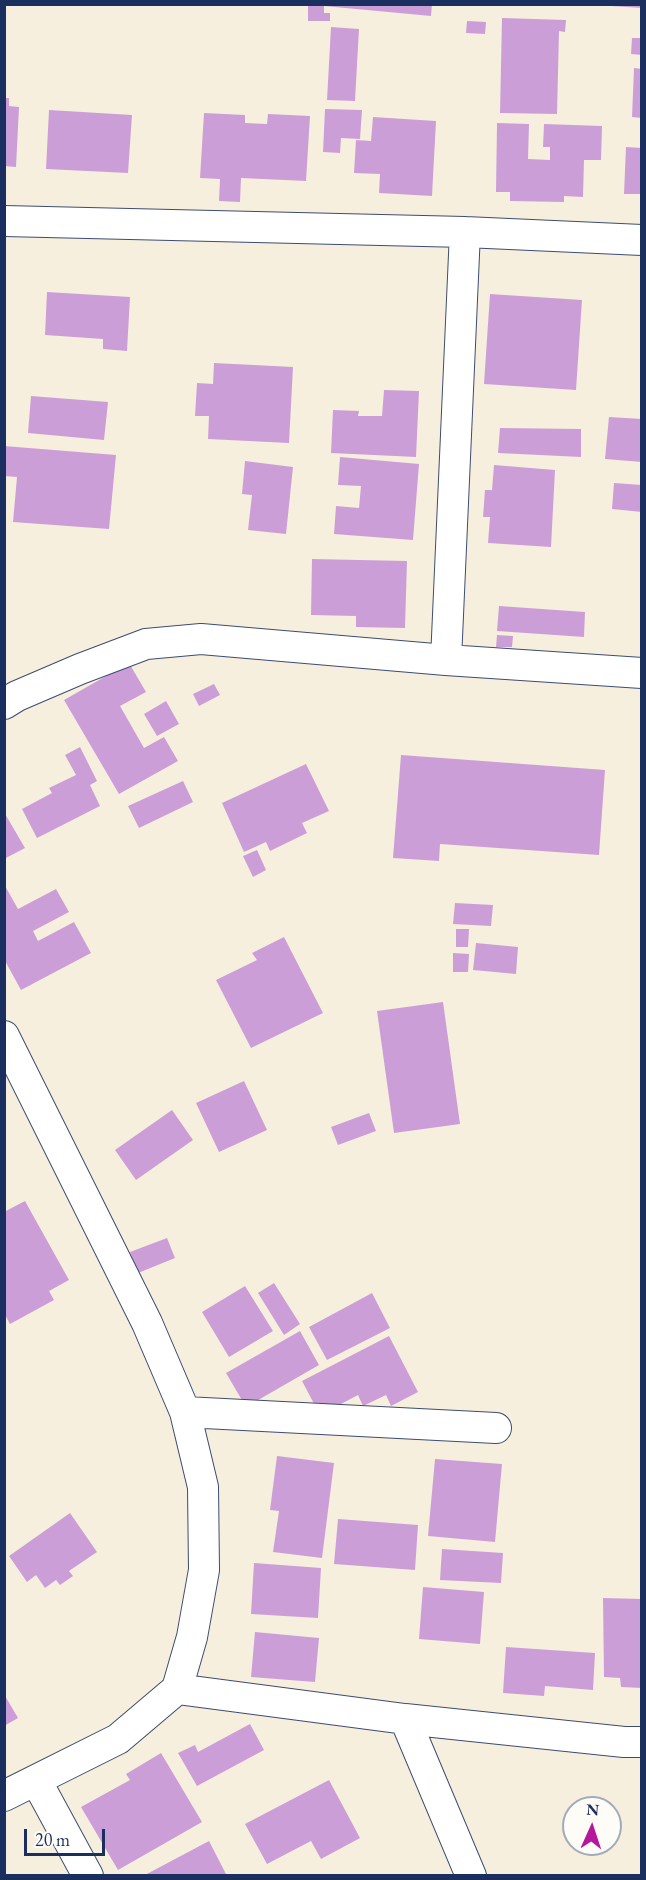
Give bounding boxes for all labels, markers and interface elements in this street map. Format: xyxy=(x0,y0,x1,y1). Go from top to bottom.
north arrow xyxy=(562,1796,622,1856)
text: N xyxy=(586,1799,600,1820)
scale bar xyxy=(27,1817,108,1855)
text: 20 m xyxy=(35,1828,70,1851)

